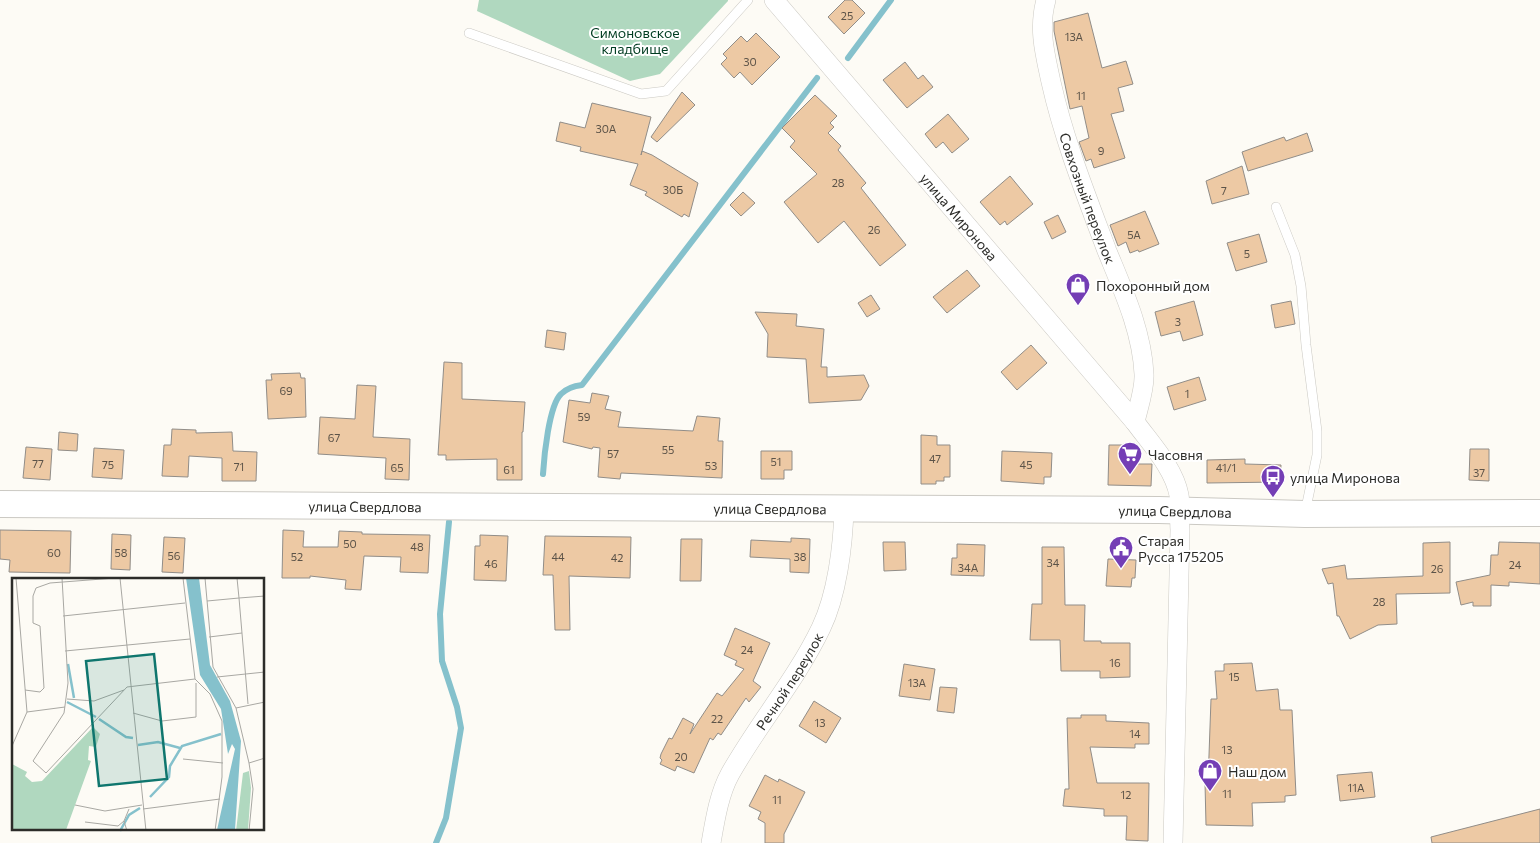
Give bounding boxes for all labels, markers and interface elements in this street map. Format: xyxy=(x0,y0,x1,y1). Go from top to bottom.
house number: 25 xyxy=(841,9,853,22)
park label: Симоновское кладбище xyxy=(590,24,680,57)
house number: 13А xyxy=(1065,30,1084,43)
house number: 30 xyxy=(743,55,757,68)
house number: 11 xyxy=(1076,89,1086,102)
house number: 30А xyxy=(596,122,617,135)
street label: Совхозный переулок xyxy=(1057,131,1120,266)
house number: 9 xyxy=(1098,144,1105,157)
street label: улица Миронова xyxy=(917,169,1002,264)
house number: 28 xyxy=(832,176,845,189)
house number: 30Б xyxy=(663,183,683,196)
house number: 7 xyxy=(1221,184,1227,197)
house number: 26 xyxy=(868,223,881,236)
house number: 5А xyxy=(1127,228,1141,241)
house number: 5 xyxy=(1244,247,1250,260)
shop icon: Похоронный дом xyxy=(1065,272,1091,306)
place label: Похоронный дом xyxy=(1096,277,1210,294)
house number: 3 xyxy=(1175,315,1181,328)
house number: 69 xyxy=(279,384,293,397)
house number: 1 xyxy=(1185,387,1189,400)
house number: 59 xyxy=(578,410,591,423)
house number: 67 xyxy=(328,431,340,444)
supermarket icon: Часовня xyxy=(1117,441,1143,475)
house number: 55 xyxy=(662,443,674,456)
place label: Часовня xyxy=(1148,446,1203,463)
house number: 57 xyxy=(607,447,619,460)
house number: 47 xyxy=(929,452,941,465)
house number: 51 xyxy=(770,455,782,468)
house number: 77 xyxy=(32,457,44,470)
house number: 75 xyxy=(102,458,114,471)
house number: 45 xyxy=(1020,458,1032,471)
house number: 53 xyxy=(705,459,717,472)
house number: 71 xyxy=(234,460,244,473)
house number: 65 xyxy=(391,461,404,474)
house number: 41/1 xyxy=(1216,461,1236,474)
house number: 61 xyxy=(503,463,515,476)
bus stop icon: улица Миронова xyxy=(1260,464,1286,498)
house number: 37 xyxy=(1473,466,1485,479)
place label: улица Миронова xyxy=(1290,469,1400,486)
street label: улица Свердлова xyxy=(308,497,422,515)
street label: улица Свердлова xyxy=(713,499,827,517)
street label: улица Свердлова xyxy=(1118,501,1232,520)
place label: Старая Русса 175205 xyxy=(1138,532,1224,565)
public building icon: Старая Русса 175205 xyxy=(1108,535,1134,569)
house number: 50 xyxy=(343,537,357,550)
house number: 48 xyxy=(410,540,424,553)
house number: 60 xyxy=(47,546,61,559)
house number: 58 xyxy=(115,546,128,559)
house number: 56 xyxy=(168,549,181,562)
house number: 52 xyxy=(291,550,303,563)
house number: 44 xyxy=(551,550,565,563)
house number: 38 xyxy=(794,550,807,563)
house number: 42 xyxy=(611,551,623,564)
house number: 34 xyxy=(1047,556,1060,569)
house number: 46 xyxy=(484,557,498,570)
house number: 24 xyxy=(1509,558,1522,571)
house number: 34А xyxy=(958,561,979,574)
house number: 26 xyxy=(1431,562,1444,575)
inset map xyxy=(12,578,265,830)
house number: 28 xyxy=(1373,595,1386,608)
street label: Речной переулок xyxy=(752,629,826,733)
house number: 24 xyxy=(741,643,754,656)
house number: 16 xyxy=(1109,656,1121,669)
house number: 15 xyxy=(1228,670,1240,683)
house number: 13А xyxy=(908,676,927,689)
house number: 22 xyxy=(711,712,723,725)
house number: 13 xyxy=(815,716,825,729)
house number: 14 xyxy=(1129,727,1141,740)
house number: 13 xyxy=(1222,743,1232,756)
house number: 20 xyxy=(674,750,688,763)
shop icon: Наш дом xyxy=(1197,758,1223,792)
place label: Наш дом xyxy=(1228,763,1287,780)
house number: 11А xyxy=(1348,781,1365,794)
house number: 11 xyxy=(1222,787,1232,800)
house number: 12 xyxy=(1121,788,1131,801)
house number: 11 xyxy=(772,793,782,806)

